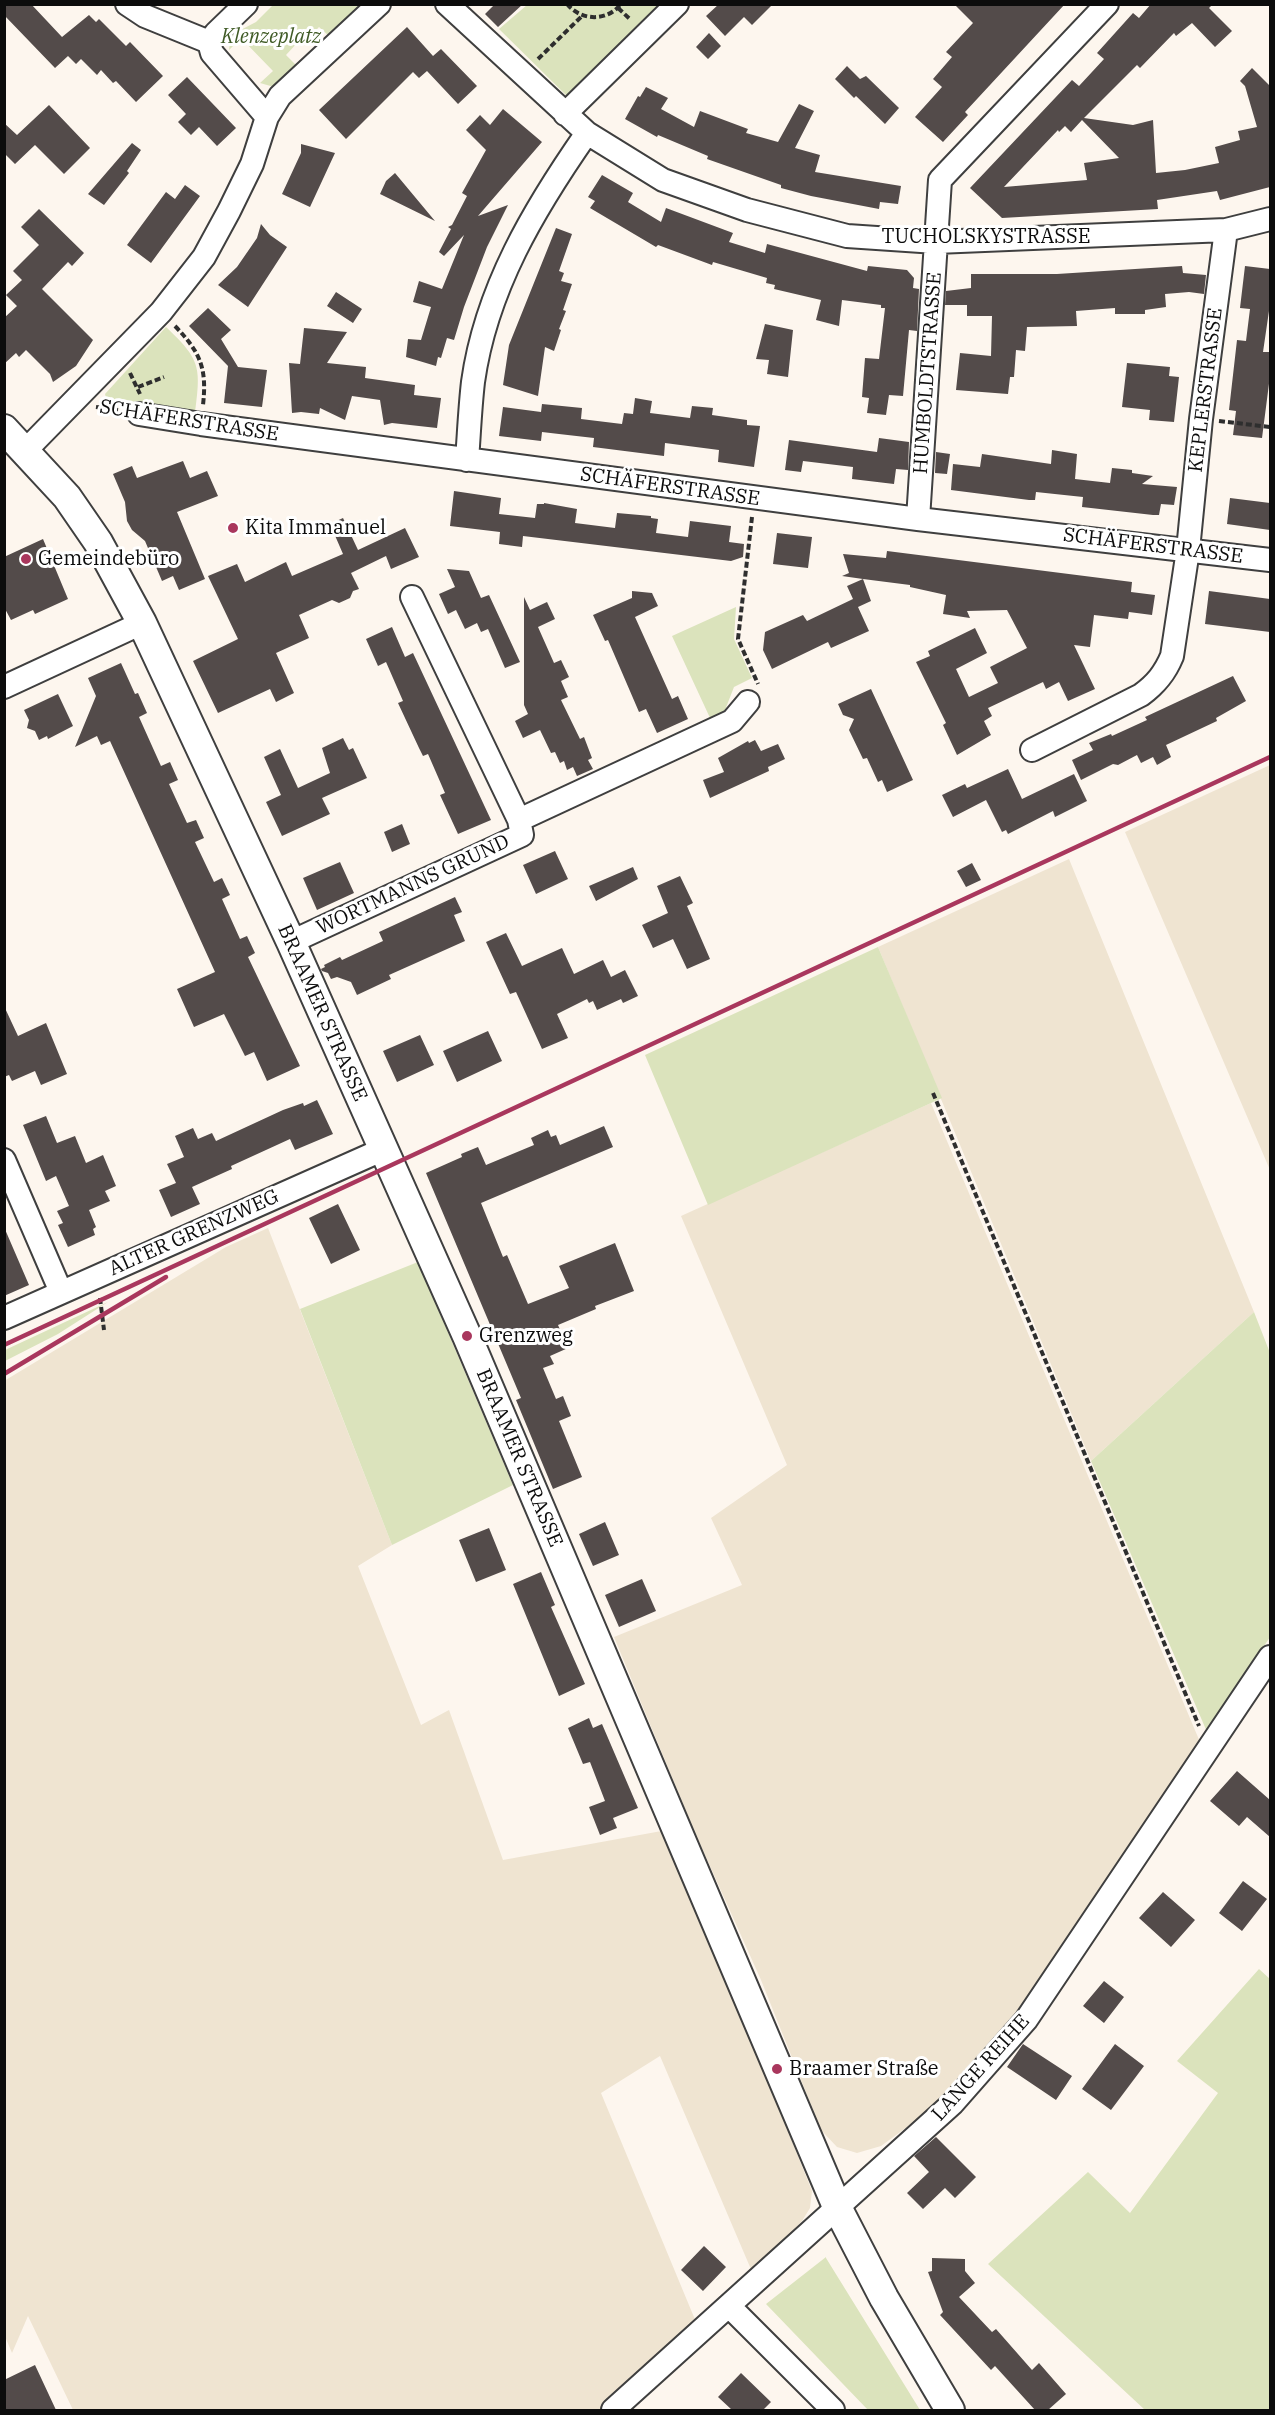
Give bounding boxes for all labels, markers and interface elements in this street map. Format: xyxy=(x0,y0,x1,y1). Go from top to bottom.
park label: Klenzeplatz xyxy=(221,25,321,49)
street label: TUCHOLSKYSTRASSE xyxy=(882,225,1090,249)
street label: HUMBOLDTSTRASSE xyxy=(909,271,947,475)
street label: KEPLERSTRASSE xyxy=(1184,306,1228,474)
street label: SCHÄFERSTRASSE xyxy=(98,395,280,447)
street label: SCHÄFERSTRASSE xyxy=(579,463,761,511)
place label: Kita Immanuel xyxy=(245,516,386,540)
marker: Kita Immanuel xyxy=(226,521,240,535)
street label: SCHÄFERSTRASSE xyxy=(1062,523,1244,569)
place label: Gemeindebüro xyxy=(38,547,179,571)
marker: Gemeindebüro xyxy=(19,552,33,566)
street label: WORTMANNS GRUND xyxy=(313,830,513,940)
street label: BRAAMER STRASSE xyxy=(272,921,372,1105)
street label: ALTER GRENZWEG xyxy=(105,1185,283,1281)
place label: Grenzweg xyxy=(479,1324,573,1348)
marker: Grenzweg xyxy=(460,1329,474,1343)
street label: BRAAMER STRASSE xyxy=(471,1365,567,1551)
street label: LANGE REIHE xyxy=(927,2010,1035,2126)
place label: Braamer Straße xyxy=(789,2057,939,2081)
marker: Braamer Straße xyxy=(770,2062,784,2076)

